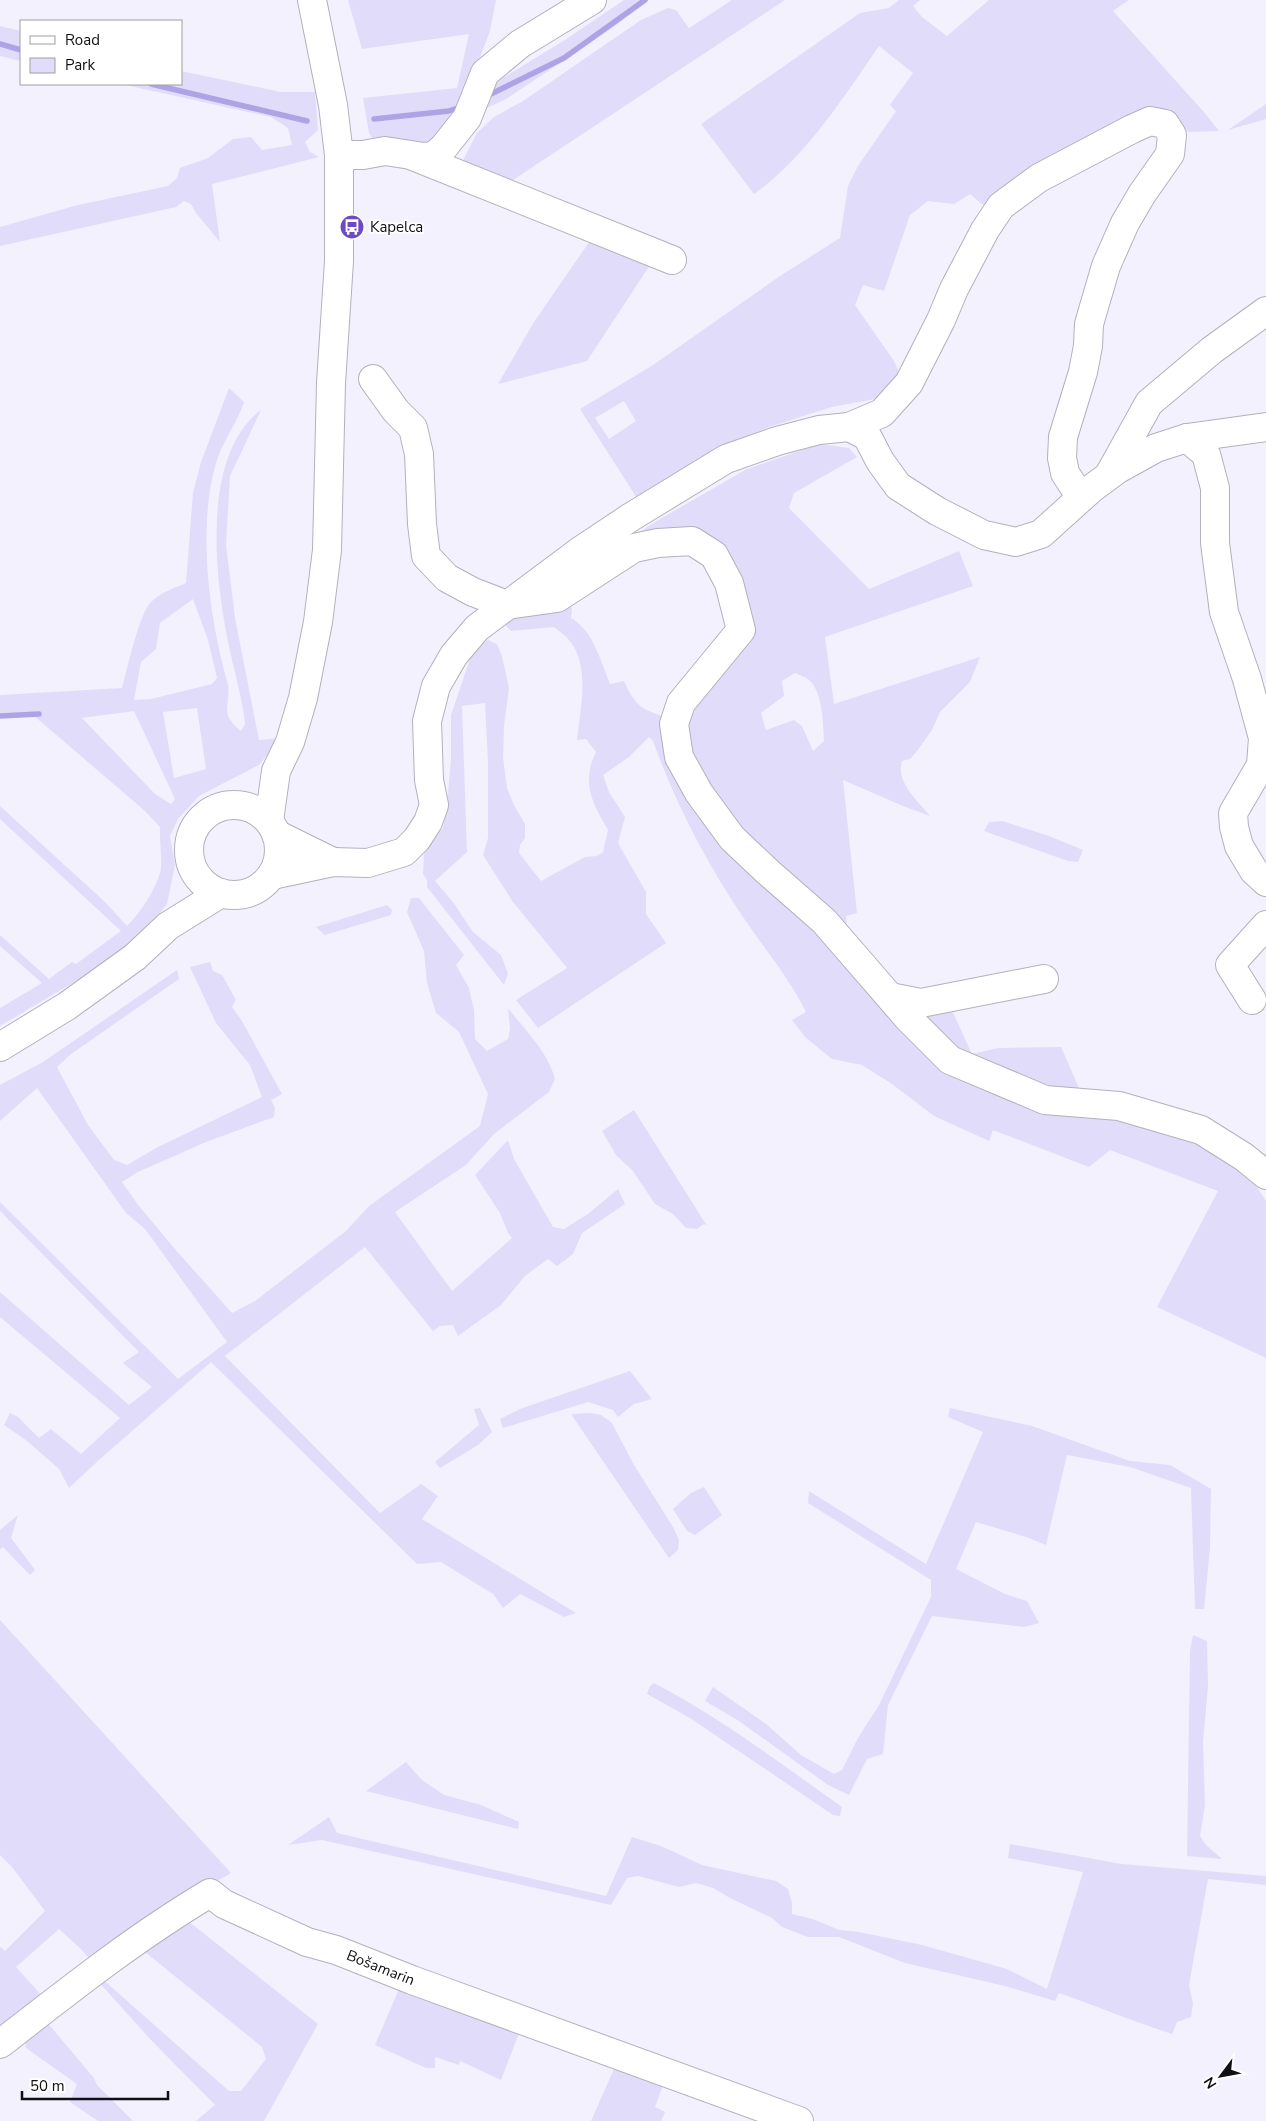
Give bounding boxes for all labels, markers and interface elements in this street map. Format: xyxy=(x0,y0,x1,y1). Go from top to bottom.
legend xyxy=(20,20,182,85)
text: Road xyxy=(65,30,100,50)
text: Park xyxy=(65,55,95,75)
bus stop icon: Kapelca xyxy=(339,214,365,240)
place label: Kapelca xyxy=(370,217,423,237)
street label: Bošamarin xyxy=(344,1945,418,1990)
north arrow xyxy=(1196,2051,1246,2101)
scale bar xyxy=(22,2068,169,2100)
text: N xyxy=(1200,2073,1221,2092)
text: 50 m xyxy=(30,2076,65,2096)

